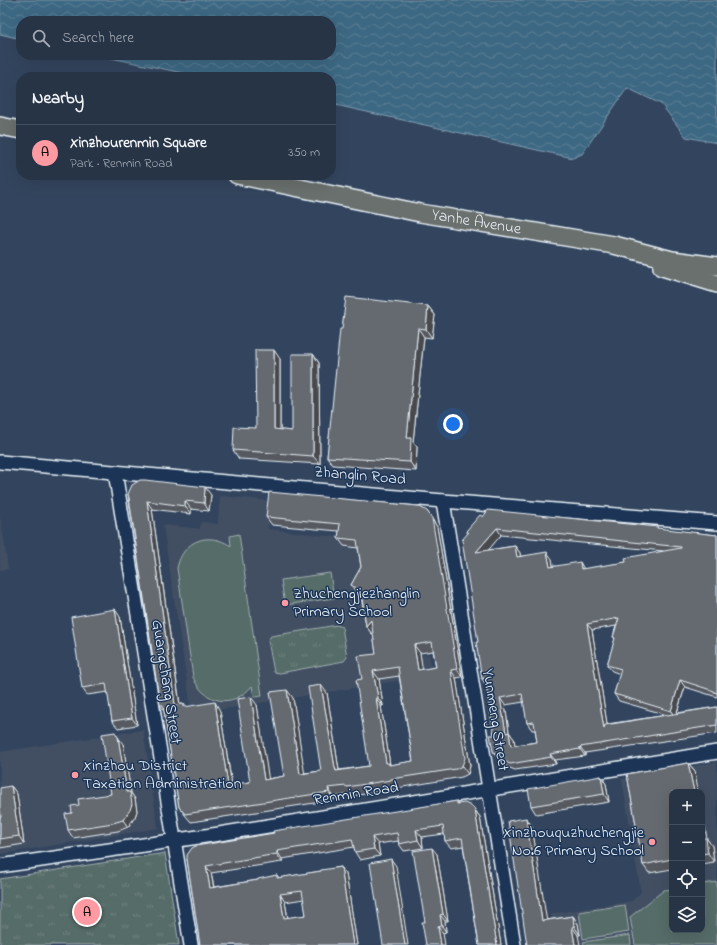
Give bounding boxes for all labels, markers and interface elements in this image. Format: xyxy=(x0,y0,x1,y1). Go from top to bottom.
search box xyxy=(16,16,336,60)
icon: search xyxy=(30,27,52,49)
text: Search here xyxy=(62,27,134,49)
text: Nearby xyxy=(32,86,84,111)
text: Xinzhourenmin Square xyxy=(70,132,207,154)
text: A xyxy=(41,143,49,162)
text: 350 m xyxy=(288,143,320,162)
text: Park · Renmin Road xyxy=(70,154,173,173)
street label: Yanhe Avenue xyxy=(430,203,524,242)
your location xyxy=(443,414,463,434)
street label: Zhanglin Road xyxy=(313,460,407,492)
place label: Zhuchengjiezhanglin Primary School xyxy=(293,582,420,624)
marker: Zhuchengjiezhanglin Primary School xyxy=(280,598,290,608)
street label: Guangchang Street xyxy=(144,618,188,747)
street label: Yunmeng Street xyxy=(475,667,515,774)
place label: Xinzhou District Taxation Administration xyxy=(83,754,242,796)
marker: Xinzhou District Taxation Administration xyxy=(70,770,80,780)
street label: Renmin Road xyxy=(312,775,400,813)
map controls xyxy=(669,789,705,933)
button: + xyxy=(669,789,705,825)
place label: Xinzhouquzhuchengjie No.6 Primary School xyxy=(503,821,645,863)
button: − xyxy=(669,825,705,861)
marker: Xinzhouquzhuchengjie No.6 Primary School xyxy=(647,837,657,847)
button: locate xyxy=(669,861,705,897)
pin: A xyxy=(74,897,100,927)
button: layers xyxy=(669,897,705,933)

